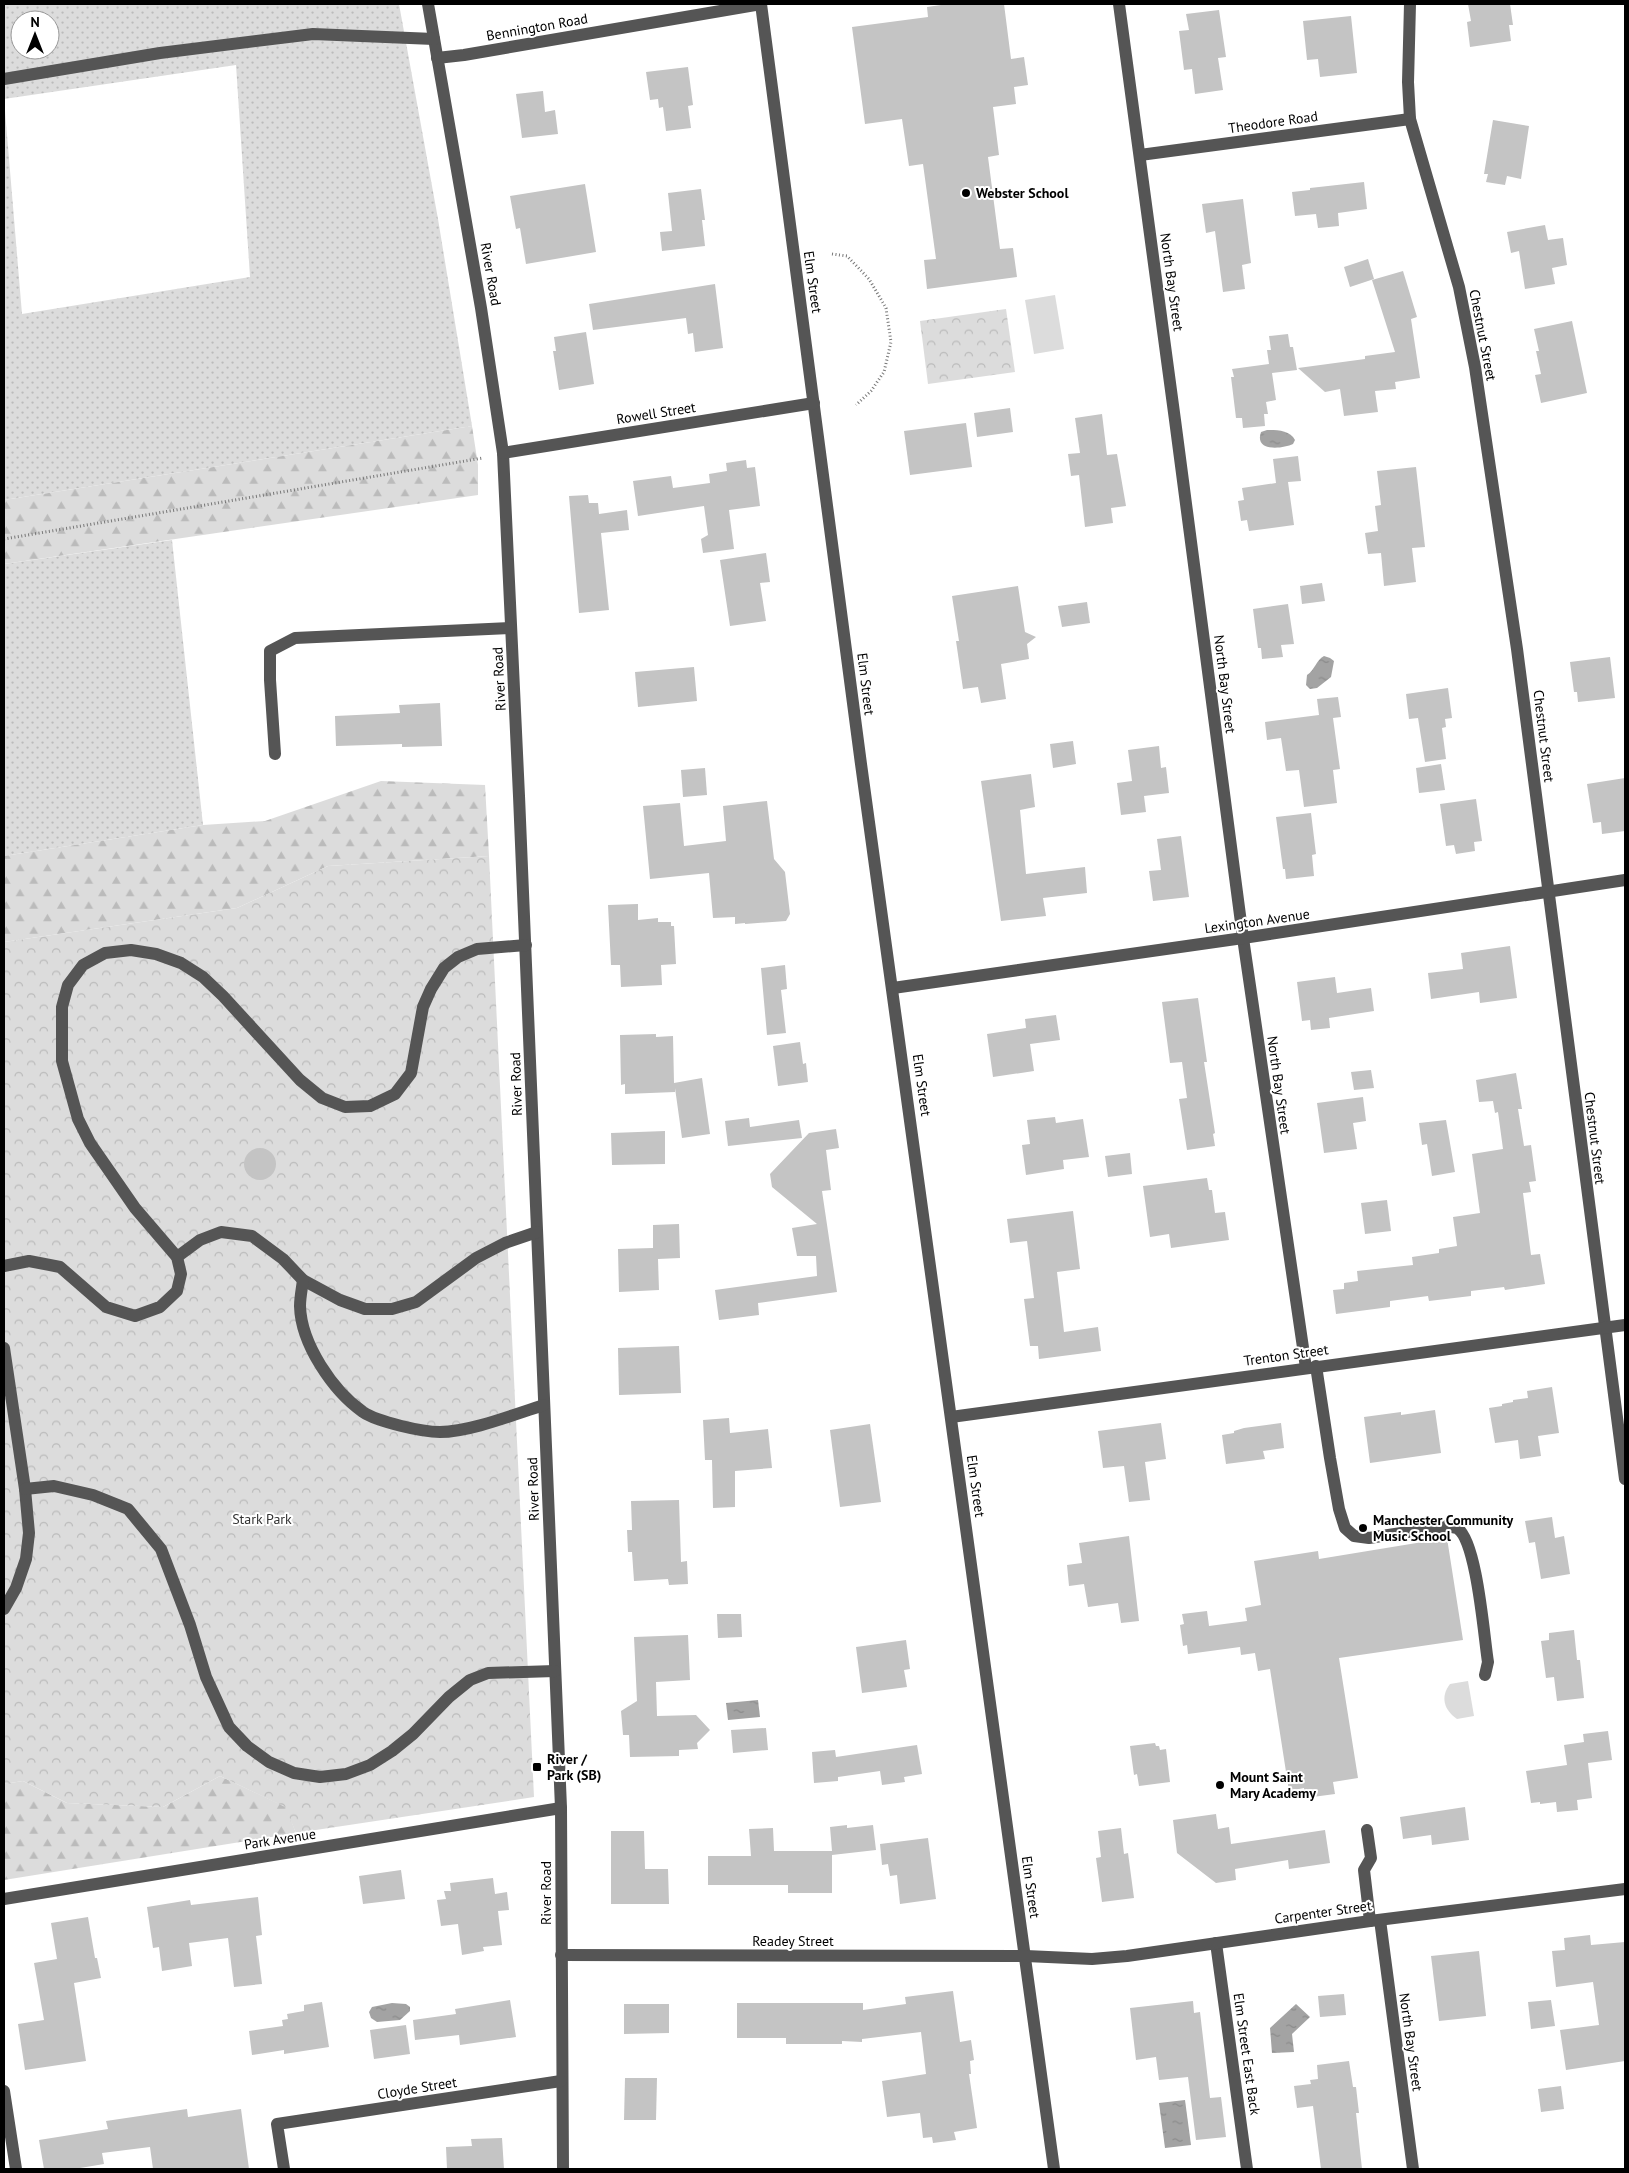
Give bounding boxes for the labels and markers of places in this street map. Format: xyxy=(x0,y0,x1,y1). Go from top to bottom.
place label: Webster School xyxy=(976,184,1069,202)
marker: Webster School xyxy=(960,187,972,199)
place label: Manchester Community Music School xyxy=(1373,1511,1514,1545)
marker: Manchester Community Music School xyxy=(1357,1522,1369,1534)
place label: River / Park (SB) xyxy=(547,1750,601,1784)
marker: River / Park (SB) xyxy=(531,1761,543,1773)
place label: Mount Saint Mary Academy xyxy=(1230,1768,1316,1802)
marker: Mount Saint Mary Academy xyxy=(1214,1779,1226,1791)

